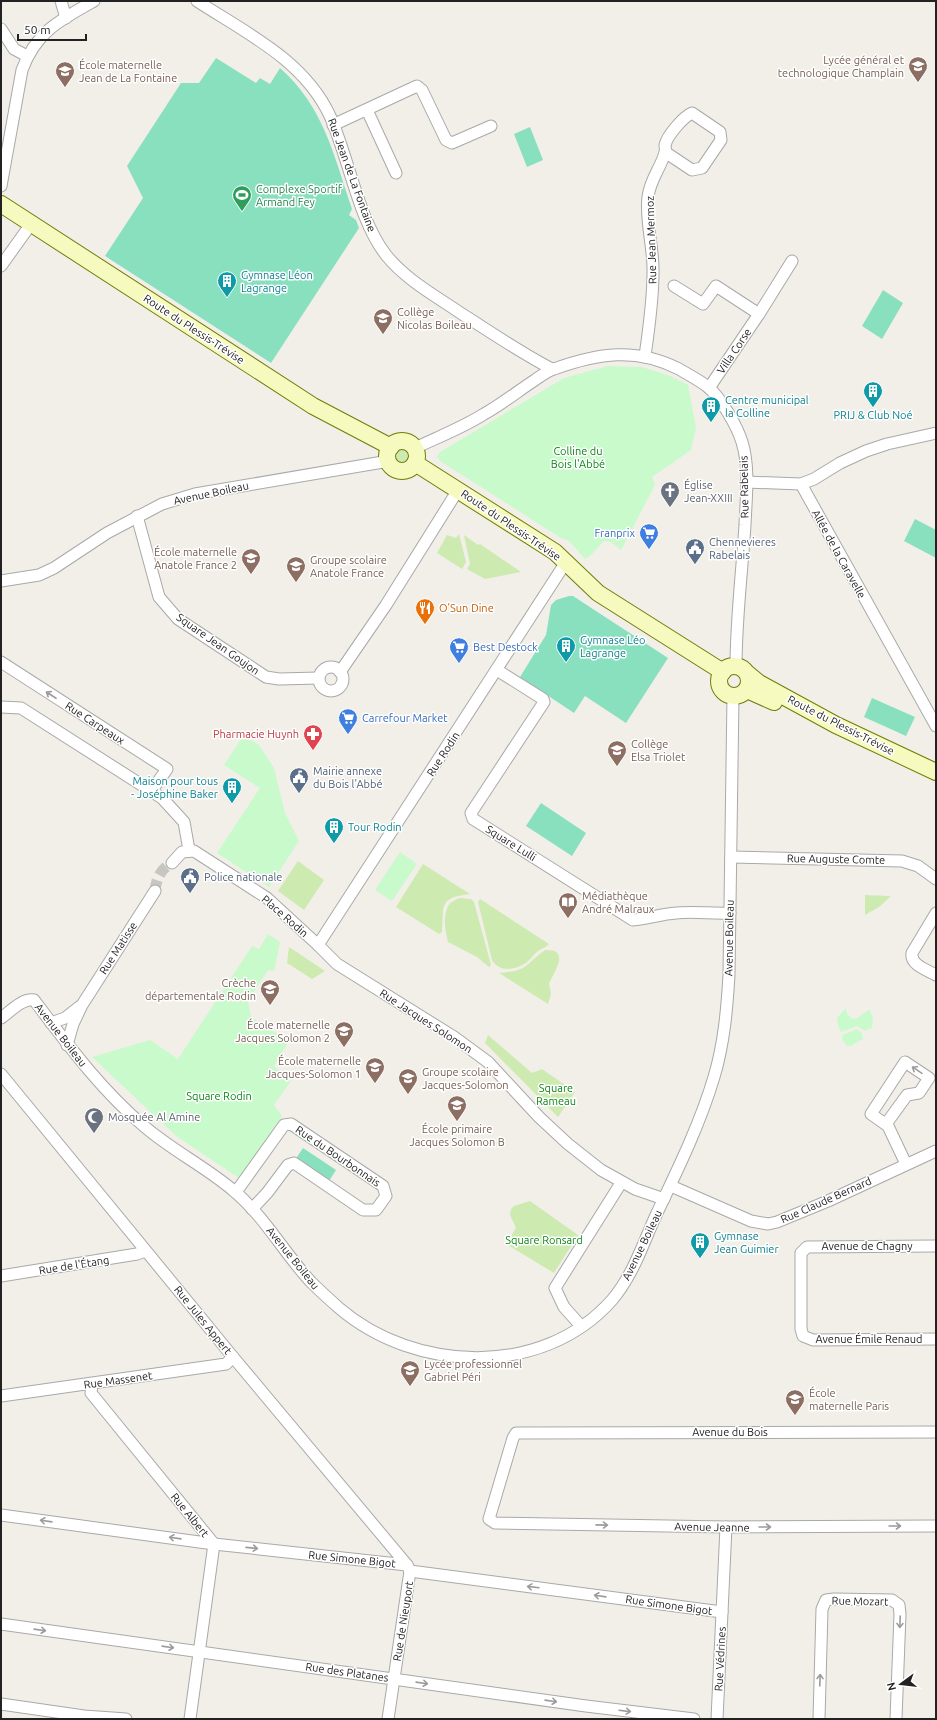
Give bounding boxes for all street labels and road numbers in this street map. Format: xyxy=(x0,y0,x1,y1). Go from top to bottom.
street label: Rue Jean de La Fontaine xyxy=(326,117,378,233)
street label: Rue Jean Mermoz xyxy=(643,196,659,284)
street label: Route du Plessis-Trévise xyxy=(141,292,247,366)
street label: Villa Corse xyxy=(714,326,754,376)
street label: Rue Rabelais xyxy=(737,455,751,518)
street label: Avenue Boileau xyxy=(172,479,250,507)
street label: Route du Plessis-Trévise xyxy=(459,487,563,563)
street label: Allée de la Caravelle xyxy=(810,508,868,600)
street label: Square Jean Goujon xyxy=(174,611,262,677)
street label: Route du Plessis-Trévise xyxy=(786,693,896,757)
street label: Rue Carpeaux xyxy=(63,699,127,747)
street label: Rue Rodin xyxy=(424,730,462,778)
street label: Square Lulli xyxy=(484,823,538,863)
street label: Rue Auguste Comte xyxy=(787,852,885,866)
street label: Place Rodin xyxy=(259,893,311,939)
street label: Avenue Boileau xyxy=(722,900,736,976)
street label: Rue Matisse xyxy=(97,920,139,976)
street label: Rue Jacques Solomon xyxy=(378,987,474,1055)
street label: Avenue Boileau xyxy=(33,1001,89,1069)
street label: Rue du Bourbonnais xyxy=(293,1123,383,1189)
street label: Rue Claude Bernard xyxy=(779,1175,873,1225)
street label: Avenue Boileau xyxy=(620,1208,664,1282)
street label: Avenue Boileau xyxy=(264,1224,322,1292)
street label: Avenue de Chagny xyxy=(821,1240,913,1252)
street label: Rue de l'Étang xyxy=(38,1253,110,1276)
street label: Rue Jules Appert xyxy=(172,1283,235,1357)
street label: Avenue Émile Renaud xyxy=(816,1332,922,1345)
street label: Rue Massenet xyxy=(83,1369,154,1391)
street label: Avenue du Bois xyxy=(692,1426,768,1438)
street label: Rue Albert xyxy=(169,1491,212,1540)
street label: Avenue Jeanne xyxy=(674,1520,750,1534)
street label: Rue Simone Bigot xyxy=(308,1548,397,1570)
street label: Rue de Nieuport xyxy=(391,1579,415,1662)
street label: Rue Simone Bigot xyxy=(625,1593,714,1617)
street label: Rue Mozart xyxy=(831,1595,889,1608)
street label: Rue Védrines xyxy=(712,1626,728,1692)
street label: Rue des Platanes xyxy=(305,1660,390,1684)

